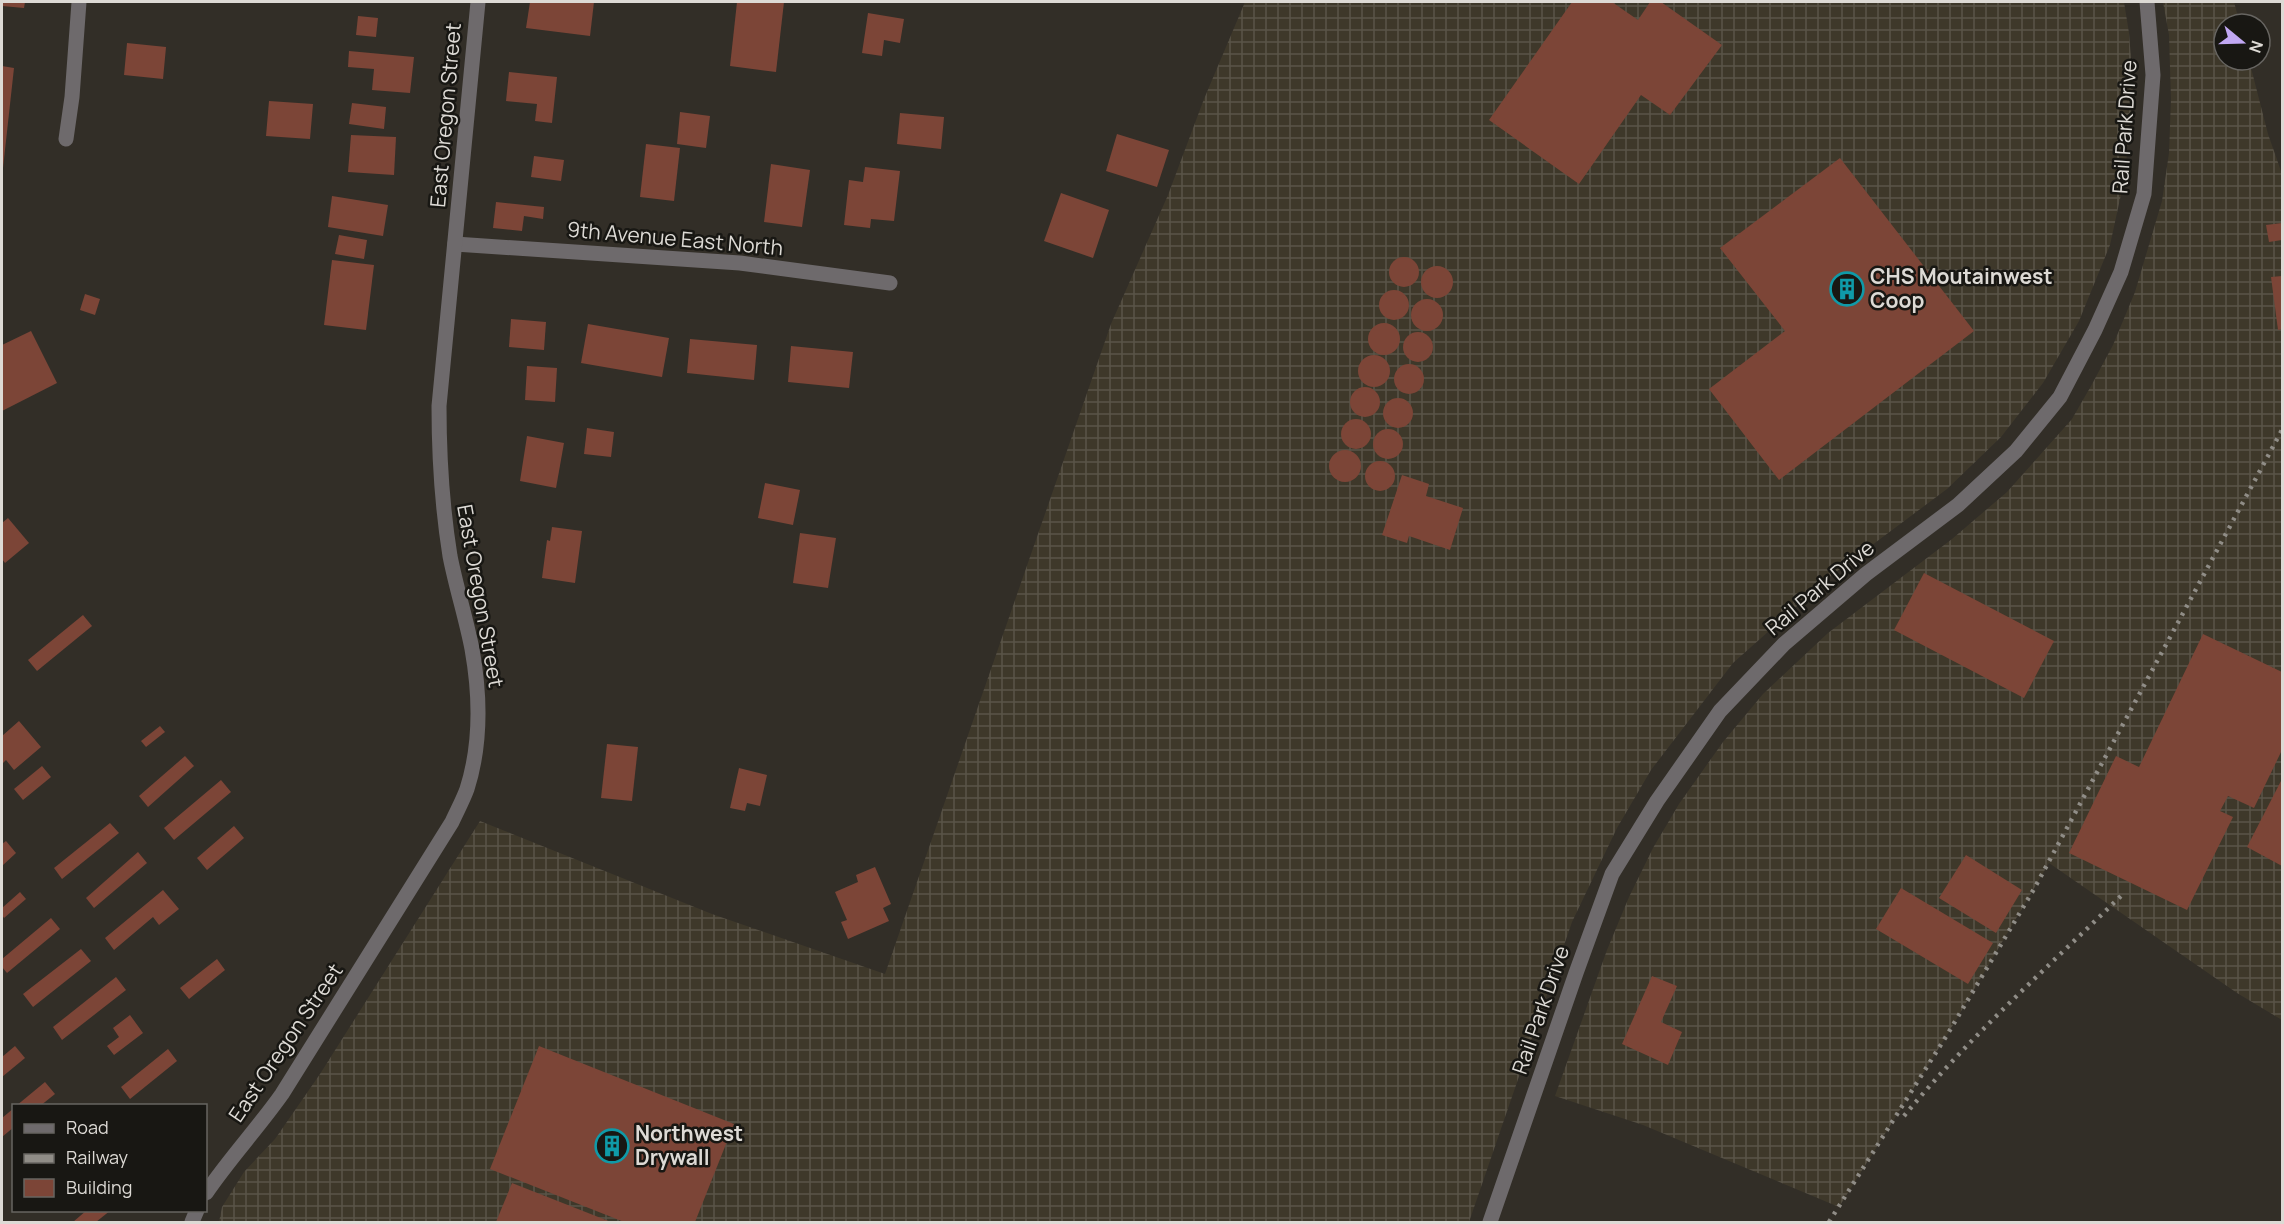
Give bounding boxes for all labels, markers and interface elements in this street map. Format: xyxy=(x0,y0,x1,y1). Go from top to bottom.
north arrow xyxy=(2212,12,2272,72)
street label: East Oregon Street xyxy=(423,21,467,208)
text: N xyxy=(2244,38,2268,56)
street label: Rail Park Drive xyxy=(2105,59,2143,195)
street label: 9th Avenue East North xyxy=(566,215,784,261)
place label: CHS Moutainwest Coop xyxy=(1870,262,2053,314)
building icon: CHS Moutainwest Coop xyxy=(1829,271,1865,307)
street label: East Oregon Street xyxy=(451,502,511,690)
street label: Rail Park Drive xyxy=(1759,533,1880,641)
street label: Rail Park Drive xyxy=(1505,942,1575,1078)
street label: East Oregon Street xyxy=(222,958,349,1127)
legend xyxy=(12,1104,207,1212)
text: Road xyxy=(66,1115,109,1139)
place label: Northwest Drywall xyxy=(635,1119,743,1171)
building icon: Northwest Drywall xyxy=(594,1128,630,1164)
text: Railway xyxy=(66,1145,128,1169)
text: Building xyxy=(66,1175,132,1199)

